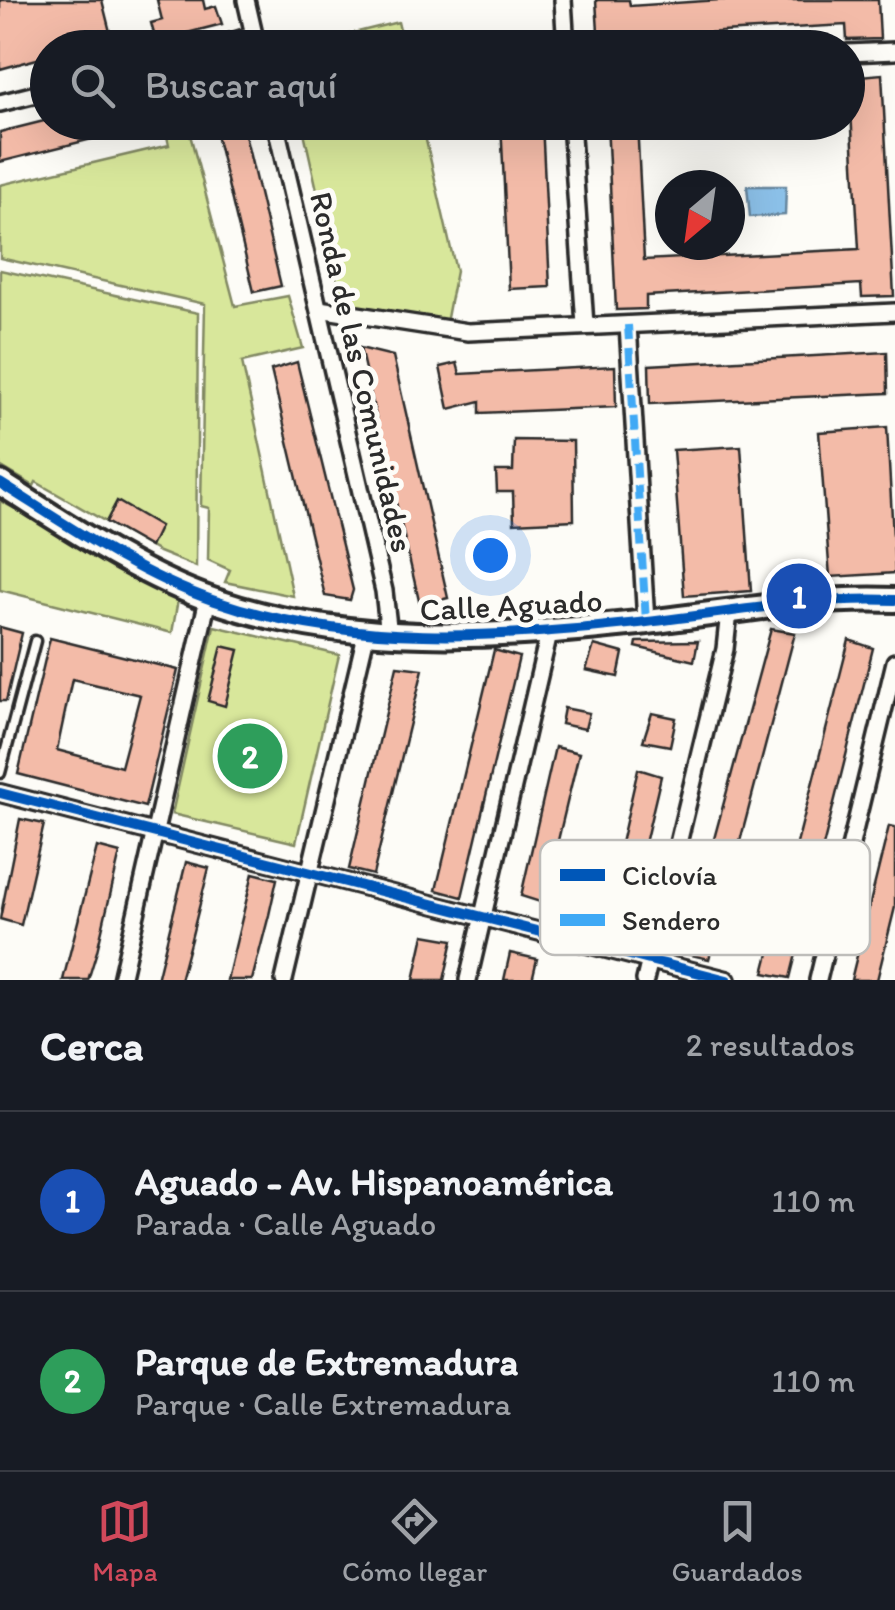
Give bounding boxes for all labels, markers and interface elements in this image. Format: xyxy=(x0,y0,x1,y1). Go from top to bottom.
search box xyxy=(30,30,865,140)
icon: search xyxy=(65,58,120,113)
text: Buscar aquí xyxy=(145,62,337,108)
north arrow xyxy=(655,170,745,260)
street label: Ronda de las Comunidades xyxy=(302,188,422,556)
your location xyxy=(465,530,516,581)
pin: 1 xyxy=(766,558,832,634)
street label: Calle Aguado xyxy=(419,581,603,629)
pin: 2 xyxy=(218,718,282,794)
legend xyxy=(540,840,870,955)
text: Ciclovía xyxy=(622,858,718,892)
text: Sendero xyxy=(622,903,721,937)
text: Cerca xyxy=(40,1020,144,1071)
text: 2 resultados xyxy=(686,1026,855,1064)
text: Aguado - Av. Hispanoamérica xyxy=(135,1159,613,1205)
text: 1 xyxy=(65,1182,80,1220)
text: 110 m xyxy=(771,1182,855,1220)
text: Parada · Calle Aguado xyxy=(135,1205,436,1243)
text: Parque de Extremadura xyxy=(135,1339,518,1385)
text: 2 xyxy=(64,1362,81,1400)
text: 110 m xyxy=(771,1362,855,1400)
text: Parque · Calle Extremadura xyxy=(135,1385,511,1423)
tab: Mapa xyxy=(92,1494,157,1588)
tab: Cómo llegar xyxy=(342,1494,487,1588)
tab: Guardados xyxy=(671,1494,803,1588)

